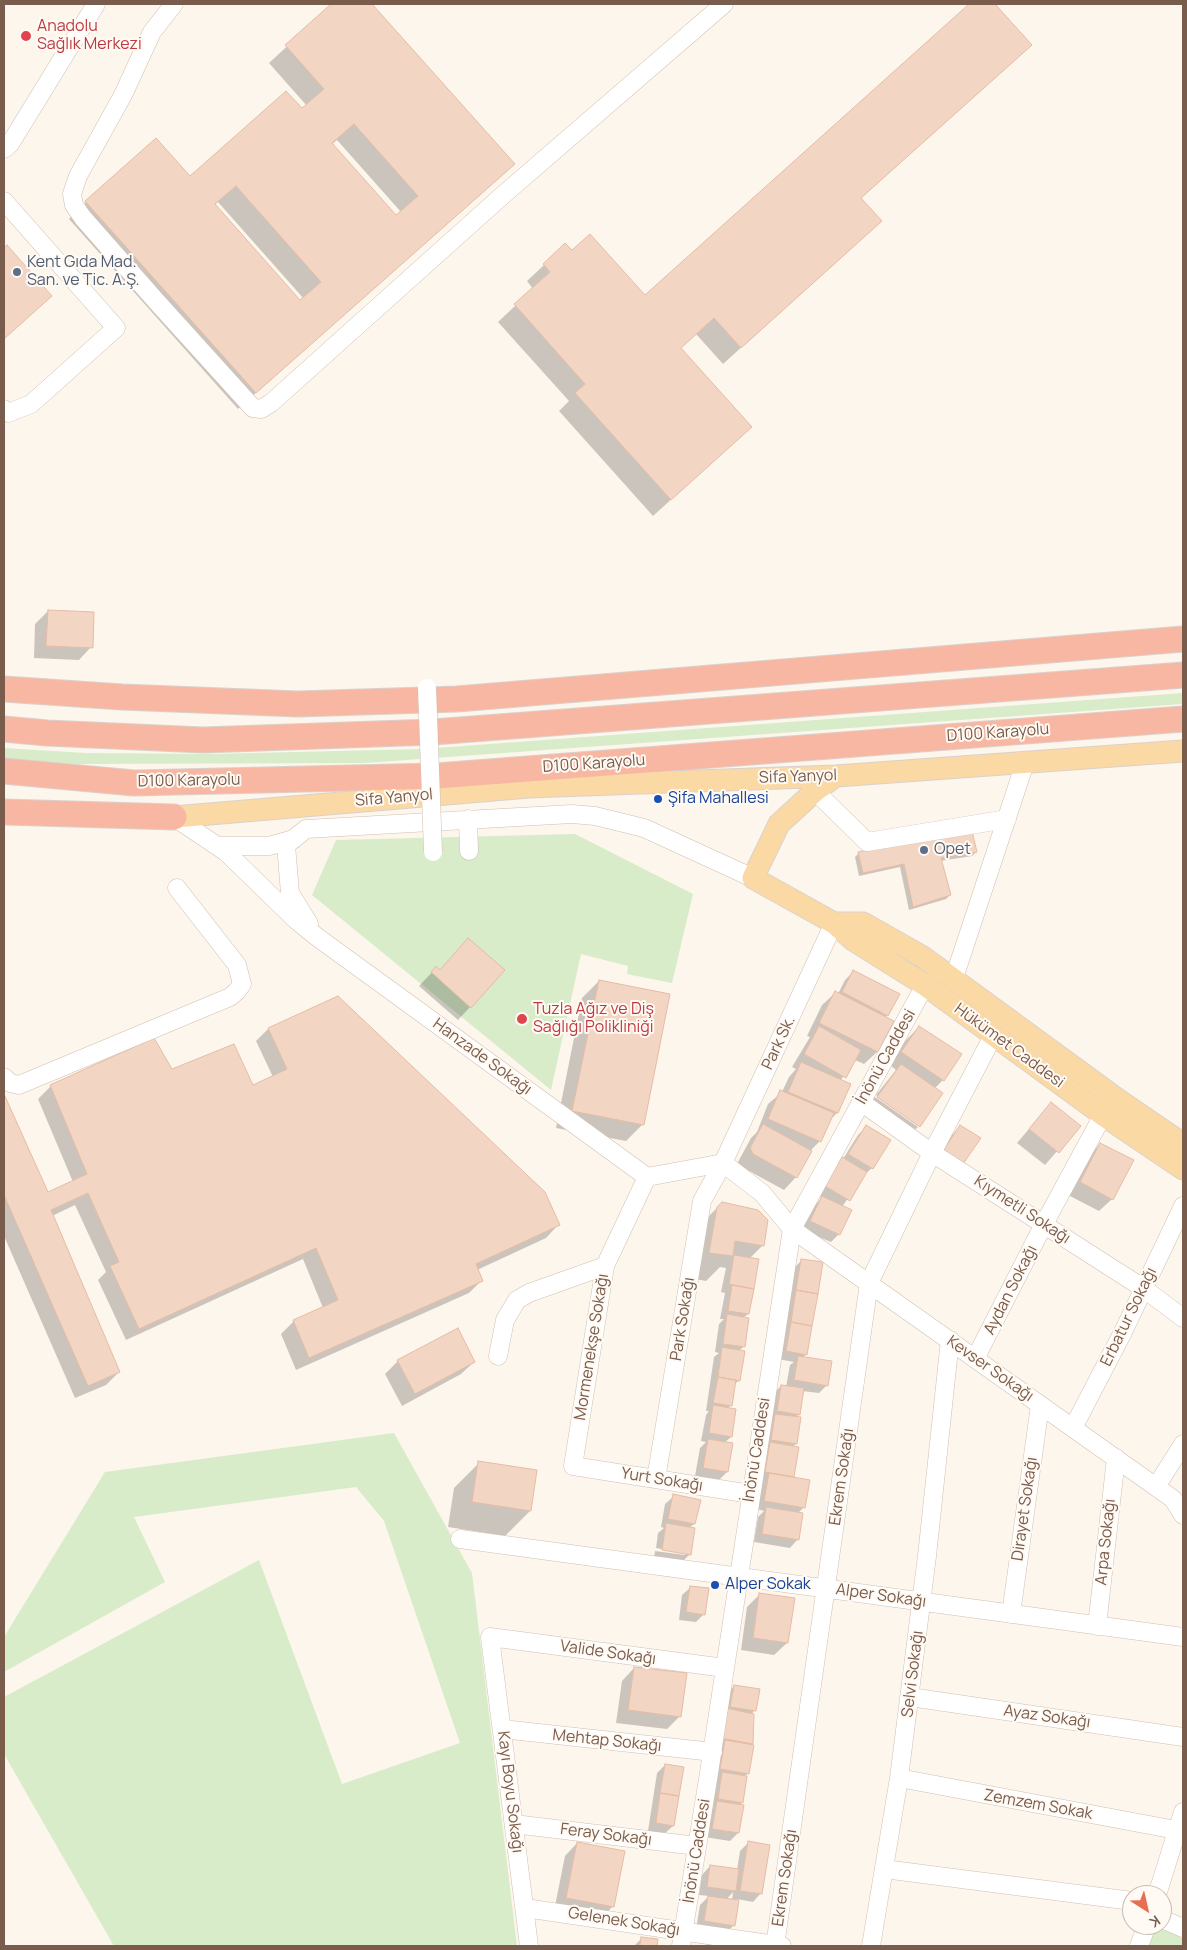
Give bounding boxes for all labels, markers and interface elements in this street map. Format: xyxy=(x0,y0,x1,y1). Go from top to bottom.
place label: Anadolu Sağlık Merkezi xyxy=(37,17,142,55)
marker: Anadolu Sağlık Merkezi xyxy=(19,29,33,43)
place label: Kent Gıda Mad. San. ve Tic. A.Ş. xyxy=(27,253,140,291)
marker: Kent Gıda Mad. San. ve Tic. A.Ş. xyxy=(11,266,23,278)
street label: D100 Karayolu xyxy=(946,720,1050,746)
street label: D100 Karayolu xyxy=(542,751,646,777)
street label: Sifa Yanyol xyxy=(759,766,837,788)
street label: D100 Karayolu xyxy=(137,771,241,791)
street label: Sifa Yanyol xyxy=(354,785,434,811)
place label: Şifa Mahallesi xyxy=(668,789,769,809)
marker: Şifa Mahallesi xyxy=(652,793,664,805)
place label: Opet xyxy=(934,840,971,860)
marker: Opet xyxy=(918,844,930,856)
place label: Tuzla Ağız ve Diş Sağlığı Polikliniği xyxy=(533,1000,654,1038)
street label: Hükümet Caddesi xyxy=(950,1000,1068,1092)
street label: İnönü Caddesi xyxy=(852,1006,920,1108)
marker: Tuzla Ağız ve Diş Sağlığı Polikliniği xyxy=(515,1012,529,1026)
street label: Park Sk. xyxy=(758,1013,800,1073)
street label: Hanzade Sokağı xyxy=(429,1015,535,1099)
street label: Kıymetli Sokağı xyxy=(970,1172,1074,1248)
street label: Aydan Sokağı xyxy=(980,1242,1042,1338)
street label: Erbatur Sokağı xyxy=(1097,1264,1161,1370)
street label: Mormenekşe Sokağı xyxy=(571,1272,613,1422)
street label: Park Sokağı xyxy=(667,1276,699,1362)
street label: Kevser Sokağı xyxy=(943,1332,1037,1406)
street label: İnönü Caddesi xyxy=(739,1396,775,1504)
street label: Ekrem Sokağı xyxy=(826,1427,858,1527)
street label: Dirayet Sokağı xyxy=(1008,1456,1042,1562)
street label: Yurt Sokağı xyxy=(620,1464,704,1496)
street label: Arpa Sokağı xyxy=(1092,1498,1120,1586)
place label: Alper Sokak xyxy=(725,1575,811,1595)
marker: Alper Sokak xyxy=(709,1579,721,1591)
street label: Alper Sokağı xyxy=(835,1580,927,1612)
street label: Selvi Sokağı xyxy=(898,1629,928,1719)
street label: Valide Sokağı xyxy=(559,1637,657,1669)
street label: Ayaz Sokağı xyxy=(1002,1701,1092,1733)
street label: Mehtap Sokağı xyxy=(551,1726,663,1756)
street label: Kayı Boyu Sokağı xyxy=(493,1730,527,1854)
street label: Zemzem Sokak xyxy=(982,1786,1094,1824)
street label: İnönü Caddesi xyxy=(679,1797,715,1905)
street label: Feray Sokağı xyxy=(559,1820,653,1850)
street label: Ekrem Sokağı xyxy=(769,1828,801,1928)
north arrow xyxy=(1122,1885,1172,1935)
street label: Gelenek Sokağı xyxy=(567,1904,681,1940)
text: K xyxy=(1146,1911,1164,1932)

